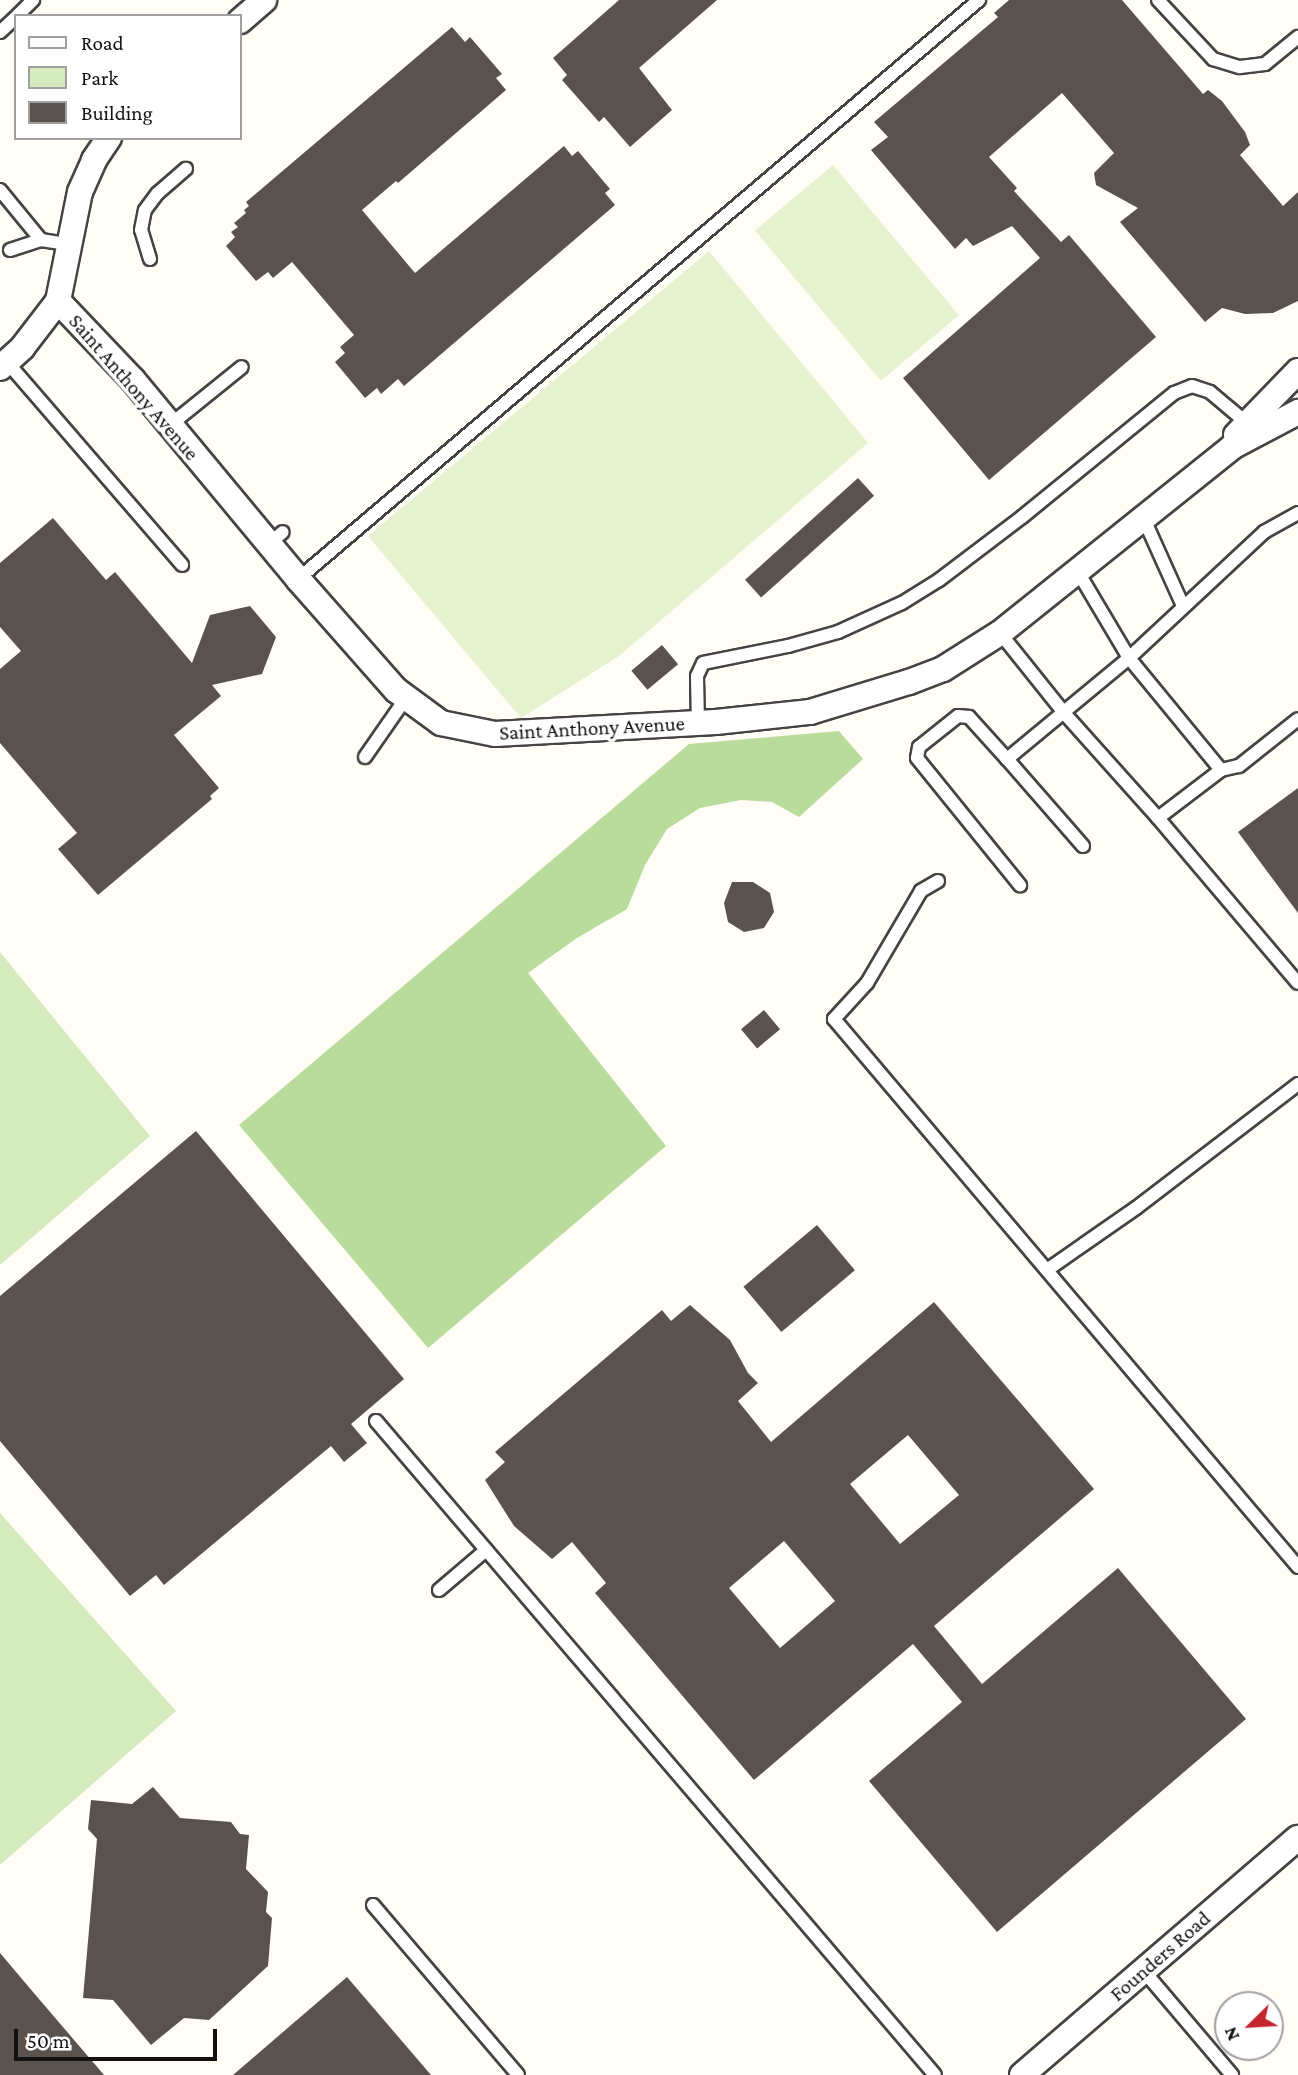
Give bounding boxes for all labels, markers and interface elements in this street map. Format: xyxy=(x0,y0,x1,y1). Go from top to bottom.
legend xyxy=(14,14,242,140)
text: Road xyxy=(81,31,124,55)
text: Park xyxy=(81,66,118,90)
text: Building xyxy=(81,101,153,125)
street label: Saint Anthony Avenue xyxy=(64,309,204,465)
street label: Saint Anthony Avenue xyxy=(499,711,685,745)
street label: Founders Road xyxy=(1105,1905,1215,2007)
north arrow xyxy=(1214,1991,1284,2061)
scale bar xyxy=(18,2016,220,2060)
text: N xyxy=(1219,2024,1243,2044)
text: 50 m xyxy=(27,2029,70,2053)

